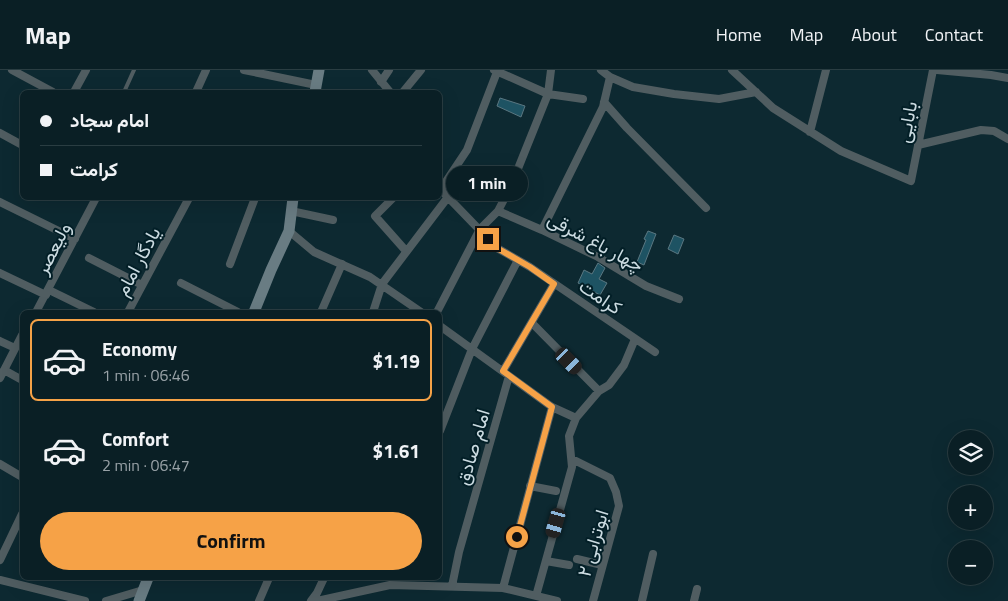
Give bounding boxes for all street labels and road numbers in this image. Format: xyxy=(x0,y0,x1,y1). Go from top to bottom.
street label: بابایی xyxy=(888,99,924,145)
street label: چهار باغ شرقی xyxy=(543,203,649,279)
street label: ولیعصر xyxy=(26,217,77,280)
street label: یادگار امام xyxy=(107,221,167,301)
street label: کرامت xyxy=(574,271,628,321)
street label: امام صادق xyxy=(447,405,497,489)
street label: ابوترابی ۲ xyxy=(569,506,615,580)

